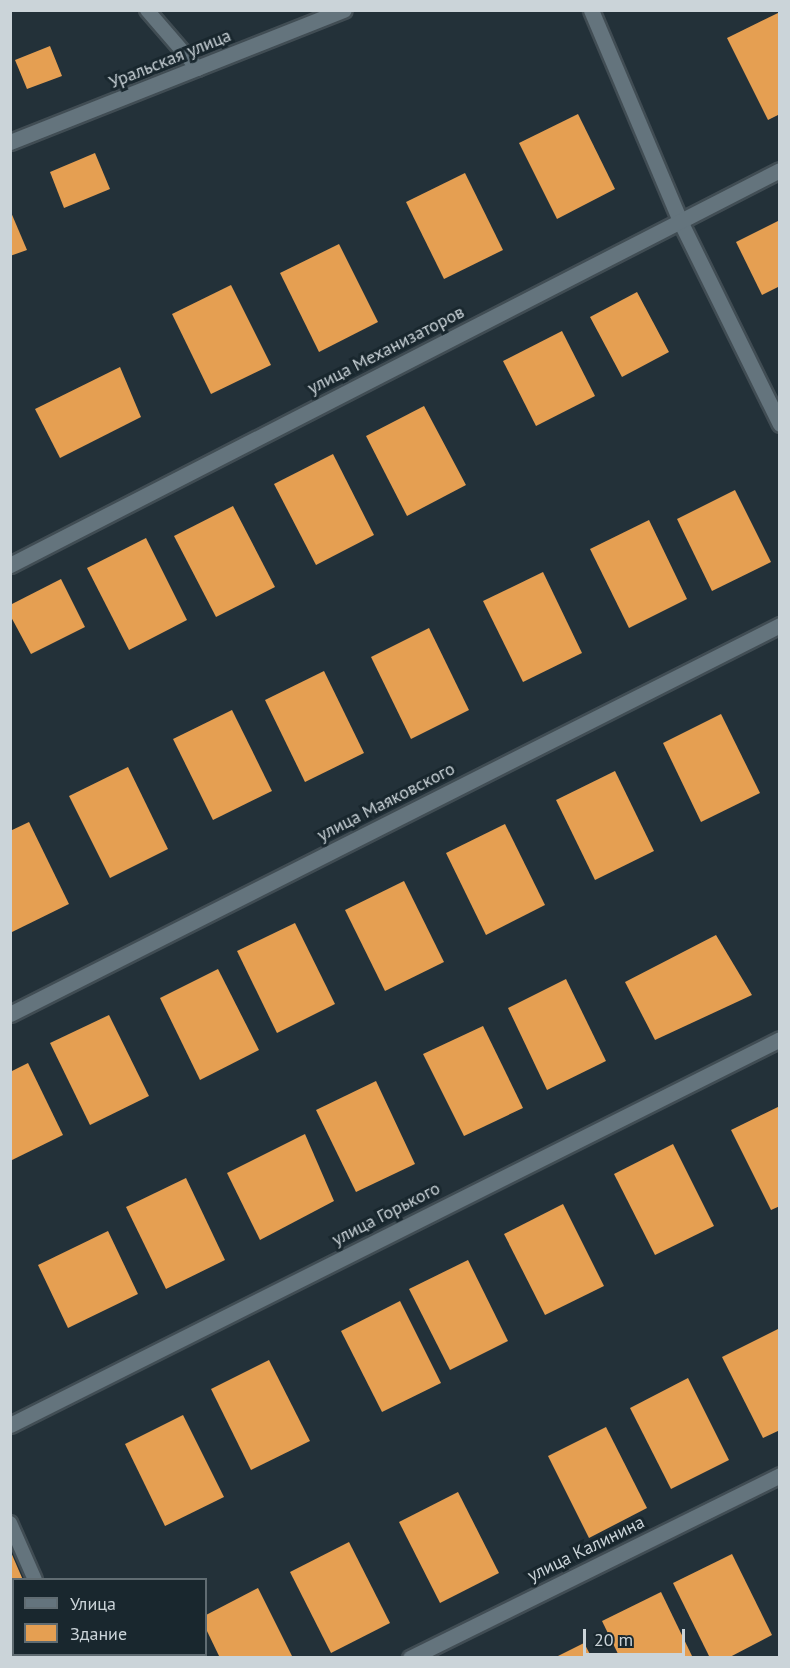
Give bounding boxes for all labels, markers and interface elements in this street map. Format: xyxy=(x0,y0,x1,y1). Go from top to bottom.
street label: Уральская улица xyxy=(106,25,234,93)
street label: улица Механизаторов xyxy=(304,301,468,399)
street label: улица Маяковского xyxy=(314,758,458,846)
street label: улица Горького xyxy=(328,1178,444,1250)
street label: улица Калинина xyxy=(524,1511,648,1587)
legend xyxy=(12,1578,207,1656)
text: Улица xyxy=(70,1592,116,1615)
scale bar xyxy=(586,1617,688,1655)
text: Здание xyxy=(70,1622,127,1645)
text: 20 m xyxy=(594,1628,633,1651)

